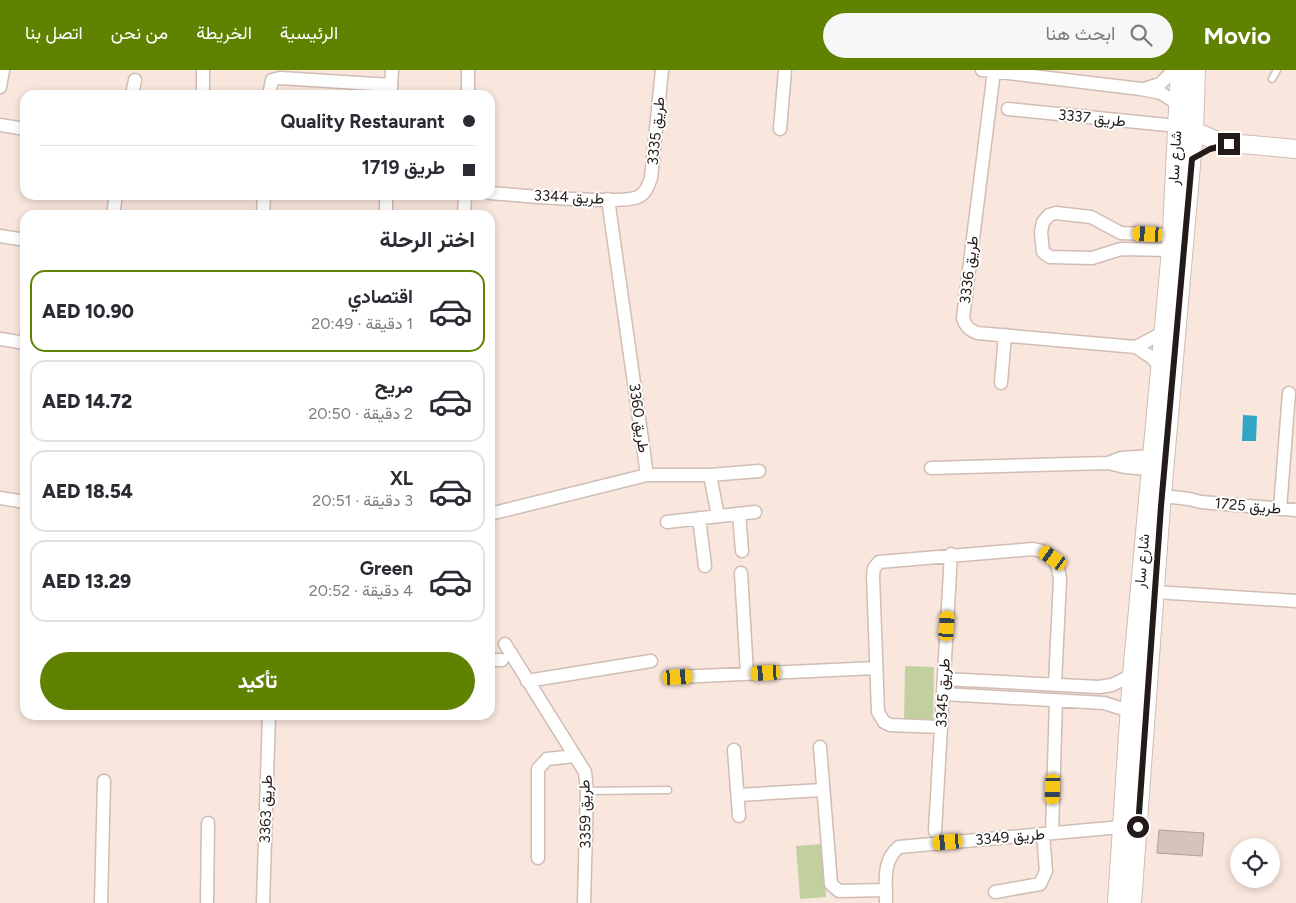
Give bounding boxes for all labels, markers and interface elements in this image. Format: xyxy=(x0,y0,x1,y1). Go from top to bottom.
search box xyxy=(823,13,1173,58)
icon: search xyxy=(1127,21,1155,49)
text: Movio xyxy=(1203,21,1271,50)
text: اتصل بنا xyxy=(25,22,83,44)
text: من نحن xyxy=(111,22,168,44)
text: الخريطة xyxy=(196,22,252,44)
text: الرئيسية xyxy=(280,22,338,44)
text: ابحث هنا xyxy=(1046,22,1115,45)
street label: طريق 3335 xyxy=(643,96,670,166)
street label: طريق 3337 xyxy=(1057,105,1127,132)
text: Quality Restaurant xyxy=(281,110,445,133)
street label: شارع سار xyxy=(1165,130,1187,187)
route end xyxy=(1218,133,1240,155)
text: طريق 1719 xyxy=(362,156,445,179)
street label: طريق 3344 xyxy=(533,186,605,209)
text: اختر الرحلة xyxy=(380,226,475,253)
car xyxy=(1132,226,1163,242)
street label: طريق 3336 xyxy=(956,235,983,305)
text: اقتصادي xyxy=(348,285,413,308)
icon: car xyxy=(428,289,473,334)
text: AED 10.90 xyxy=(42,300,134,323)
text: 1 دقيقة · 20:49 xyxy=(311,314,413,333)
text: مريح xyxy=(375,375,413,398)
icon: car xyxy=(428,379,473,424)
street label: طريق 3360 xyxy=(624,382,653,454)
text: AED 14.72 xyxy=(42,390,132,413)
text: 2 دقيقة · 20:50 xyxy=(308,404,413,423)
text: XL xyxy=(390,467,413,490)
icon: car xyxy=(428,469,473,514)
text: AED 18.54 xyxy=(42,480,133,503)
text: 3 دقيقة · 20:51 xyxy=(312,491,413,510)
street label: طريق 1725 xyxy=(1214,494,1282,519)
street label: شارع سار xyxy=(1131,533,1155,590)
car xyxy=(1036,543,1069,573)
text: Green xyxy=(360,557,413,580)
icon: car xyxy=(428,559,473,604)
text: AED 13.29 xyxy=(42,570,131,593)
text: 4 دقيقة · 20:52 xyxy=(309,581,413,600)
car xyxy=(938,611,955,641)
button: تأكيد xyxy=(40,652,475,710)
street label: طريق 3345 xyxy=(932,657,955,728)
car xyxy=(750,665,781,681)
car xyxy=(662,669,693,685)
street label: طريق 3363 xyxy=(256,774,277,844)
car xyxy=(1044,774,1061,804)
street label: طريق 3359 xyxy=(575,779,596,849)
route start xyxy=(1127,816,1149,838)
street label: طريق 3349 xyxy=(975,825,1046,850)
car xyxy=(932,833,963,851)
map controls xyxy=(1230,838,1280,888)
button: locate xyxy=(1230,838,1280,888)

